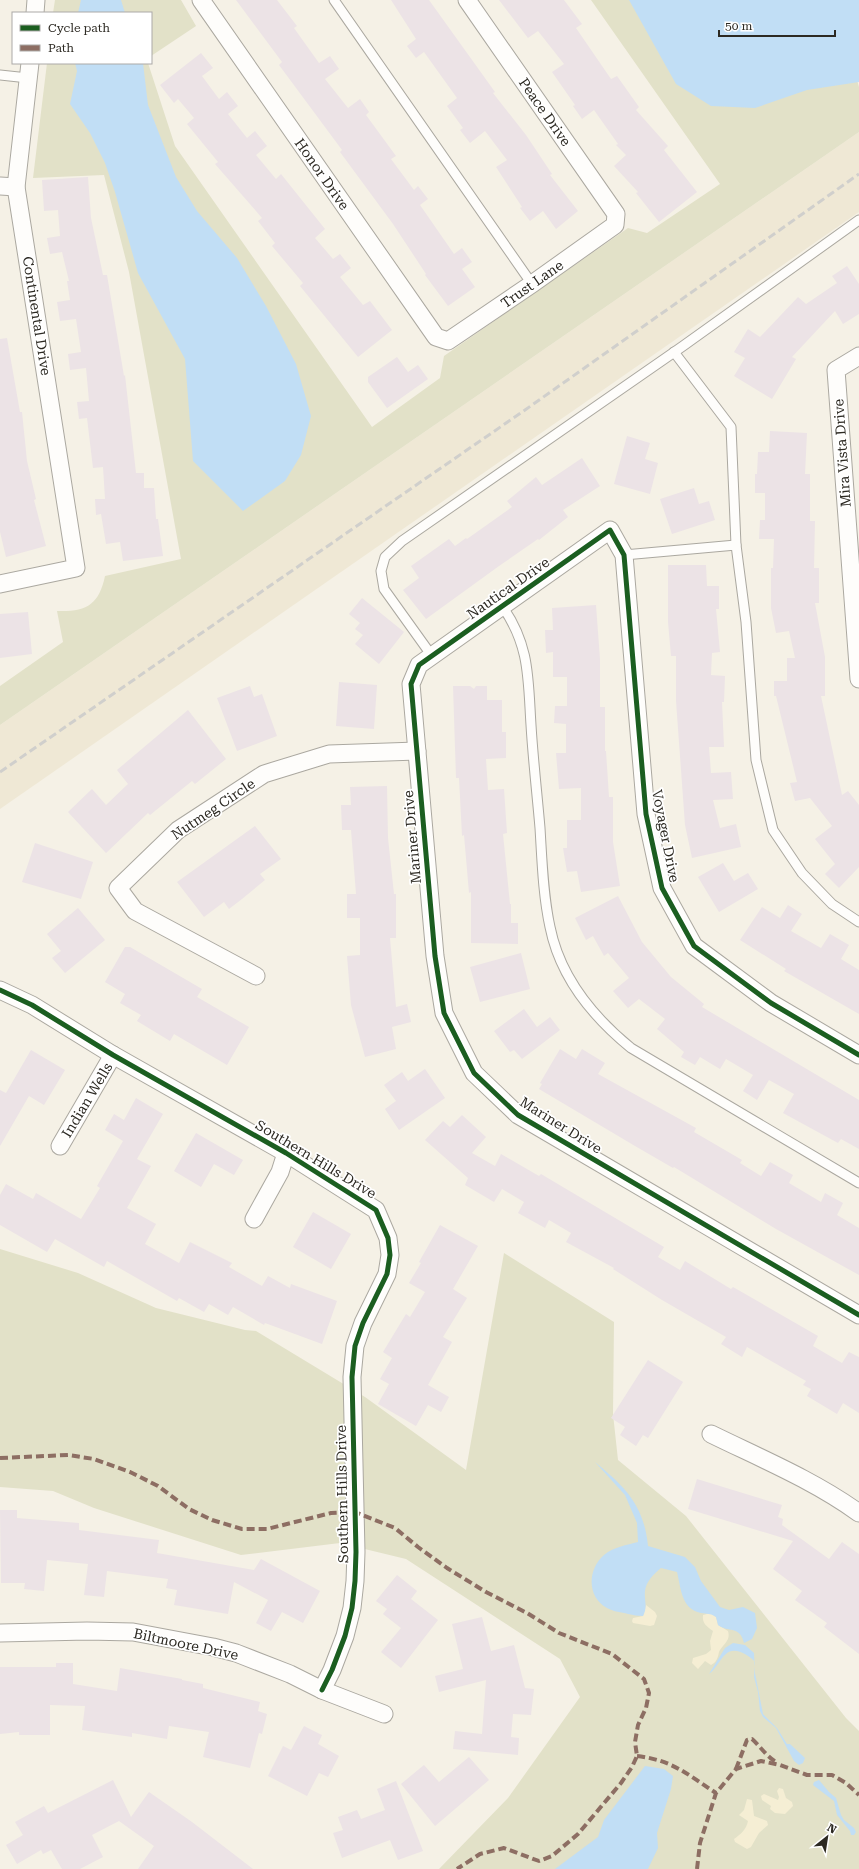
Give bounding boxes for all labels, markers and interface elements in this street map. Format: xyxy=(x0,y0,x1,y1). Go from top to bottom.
legend xyxy=(12,12,152,64)
scale bar xyxy=(719,12,835,38)
text: 50 m xyxy=(725,19,752,33)
text: Cycle path xyxy=(48,21,110,35)
text: Path xyxy=(48,41,74,55)
street label: Peace Drive xyxy=(516,75,574,149)
street label: Honor Drive xyxy=(291,135,353,213)
street label: Continental Drive xyxy=(20,255,54,377)
street label: Trust Lane xyxy=(498,257,566,311)
street label: Mira Vista Drive xyxy=(830,398,854,508)
street label: Nautical Drive xyxy=(464,554,552,622)
street label: Nutmeg Circle xyxy=(168,775,258,843)
street label: Voyager Drive xyxy=(649,788,683,884)
street label: Mariner Drive xyxy=(400,789,424,884)
street label: Indian Wells xyxy=(58,1059,116,1140)
street label: Mariner Drive xyxy=(517,1093,605,1157)
street label: Southern Hills Drive xyxy=(253,1117,380,1202)
street label: Southern Hills Drive xyxy=(333,1425,351,1563)
street label: Biltmoore Drive xyxy=(132,1625,240,1663)
north arrow xyxy=(807,1817,847,1857)
text: N xyxy=(825,1821,839,1837)

